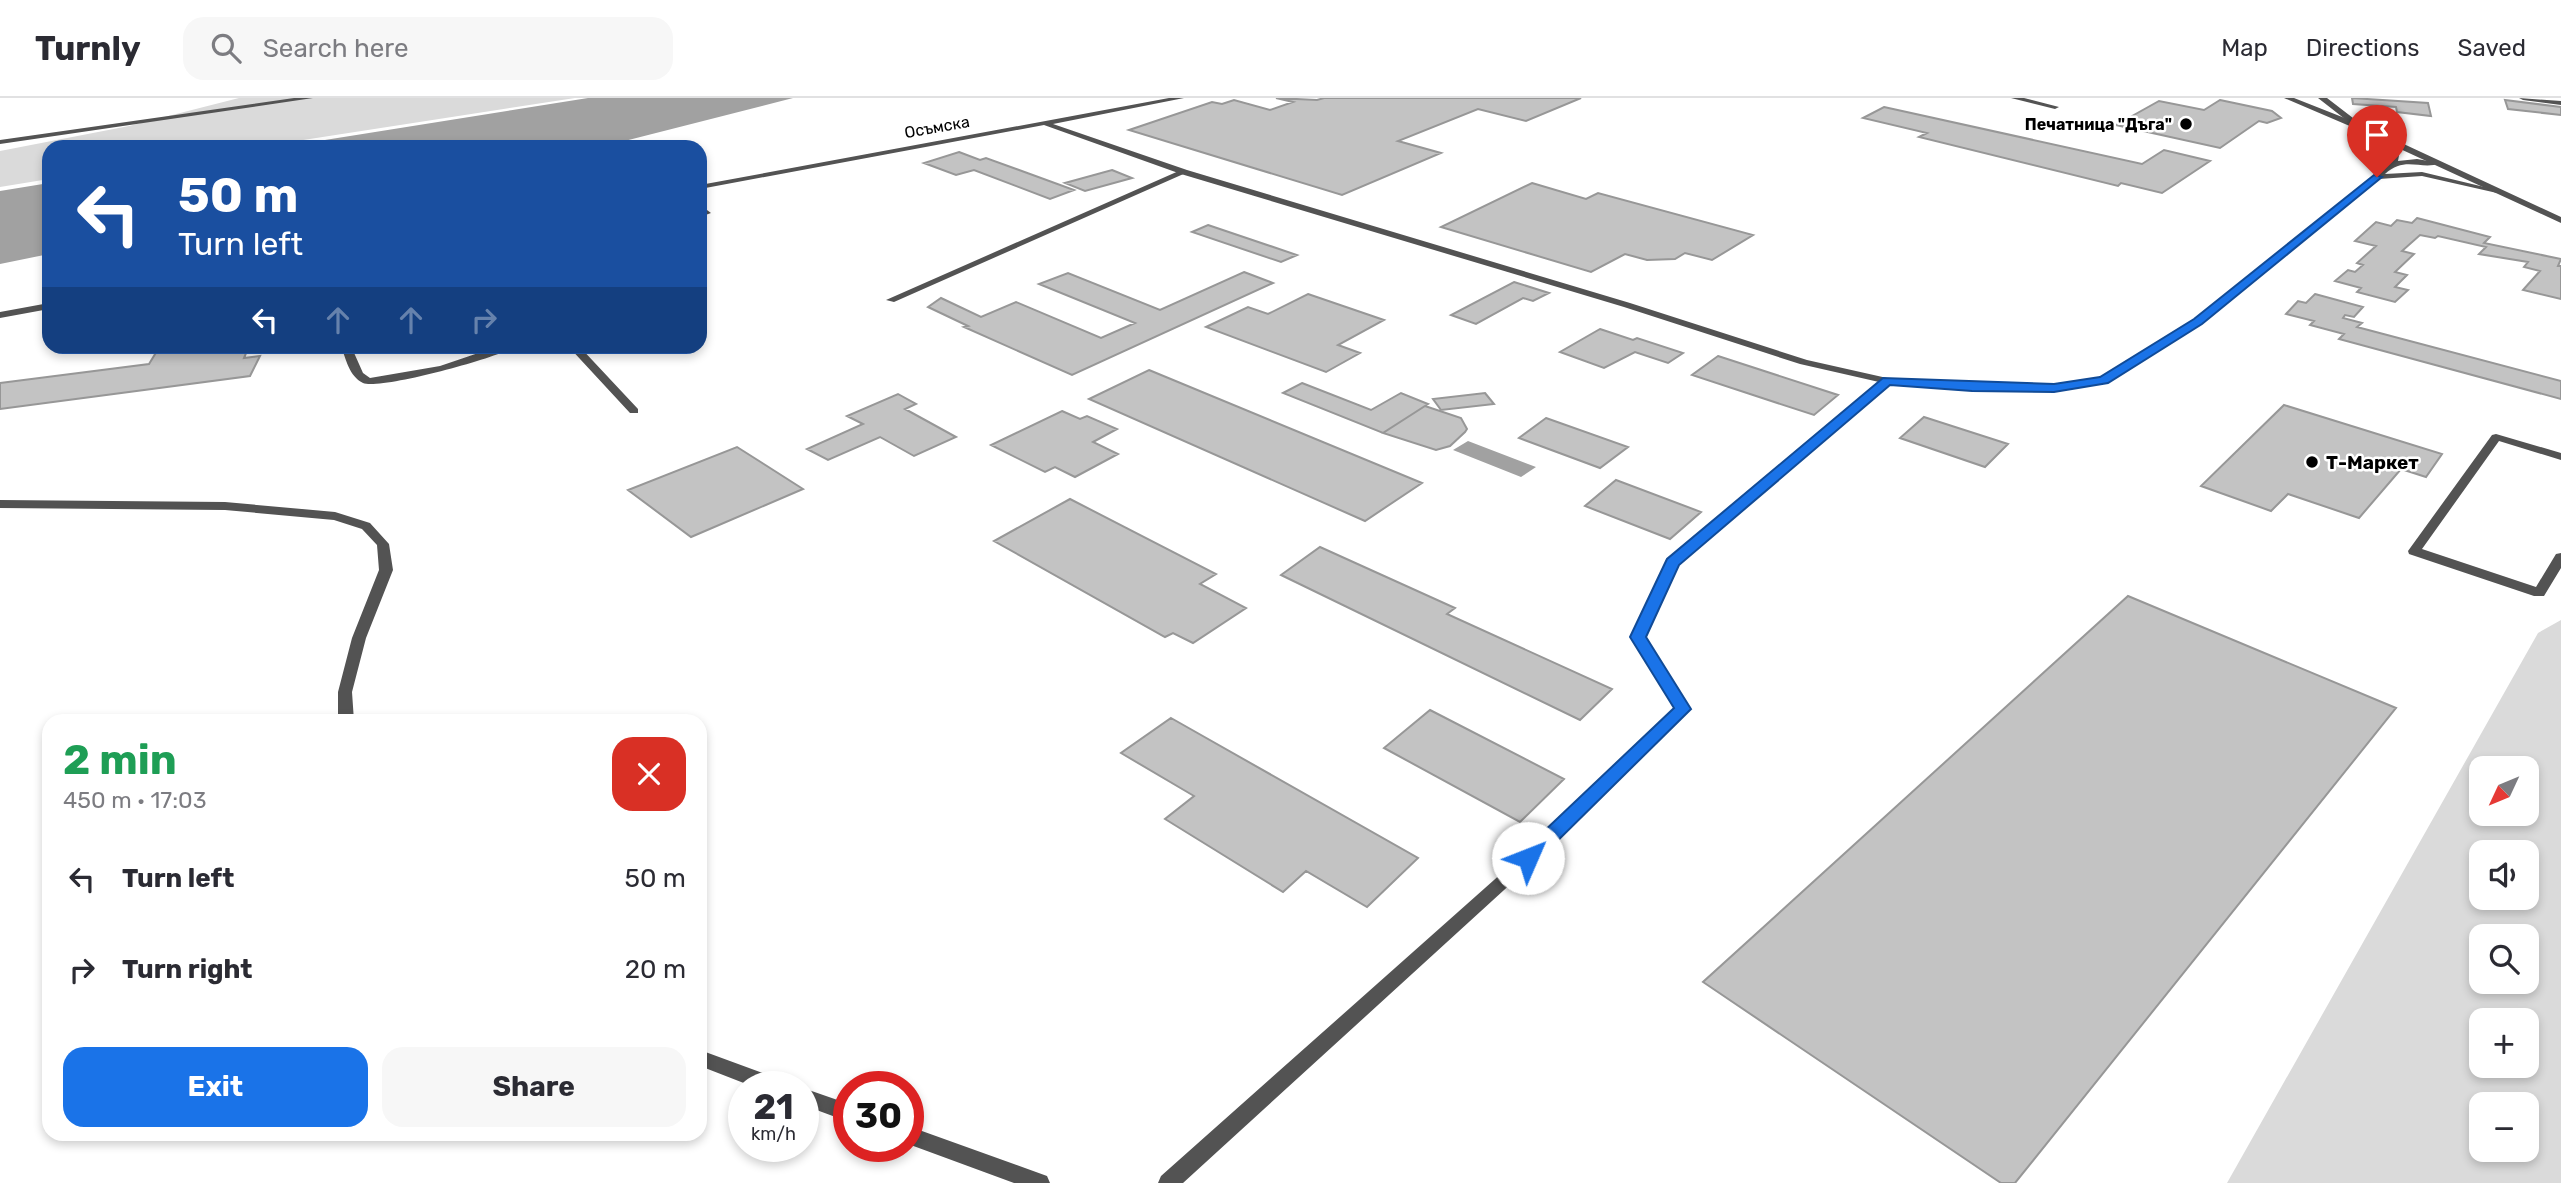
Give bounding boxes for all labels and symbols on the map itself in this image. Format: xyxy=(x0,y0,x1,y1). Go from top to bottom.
pin xyxy=(2347,105,2407,177)
street label: Осъмска xyxy=(903,112,971,142)
place label: Печатница "Дъга" xyxy=(2025,115,2172,134)
marker: Печатница "Дъга" xyxy=(2178,116,2194,132)
place label: Т-Маркет xyxy=(2326,451,2419,474)
marker: Т-Маркет xyxy=(2304,454,2320,470)
north arrow xyxy=(2469,756,2539,826)
position arrow xyxy=(1491,821,1565,895)
speed limit sign: 30 xyxy=(833,1071,924,1162)

